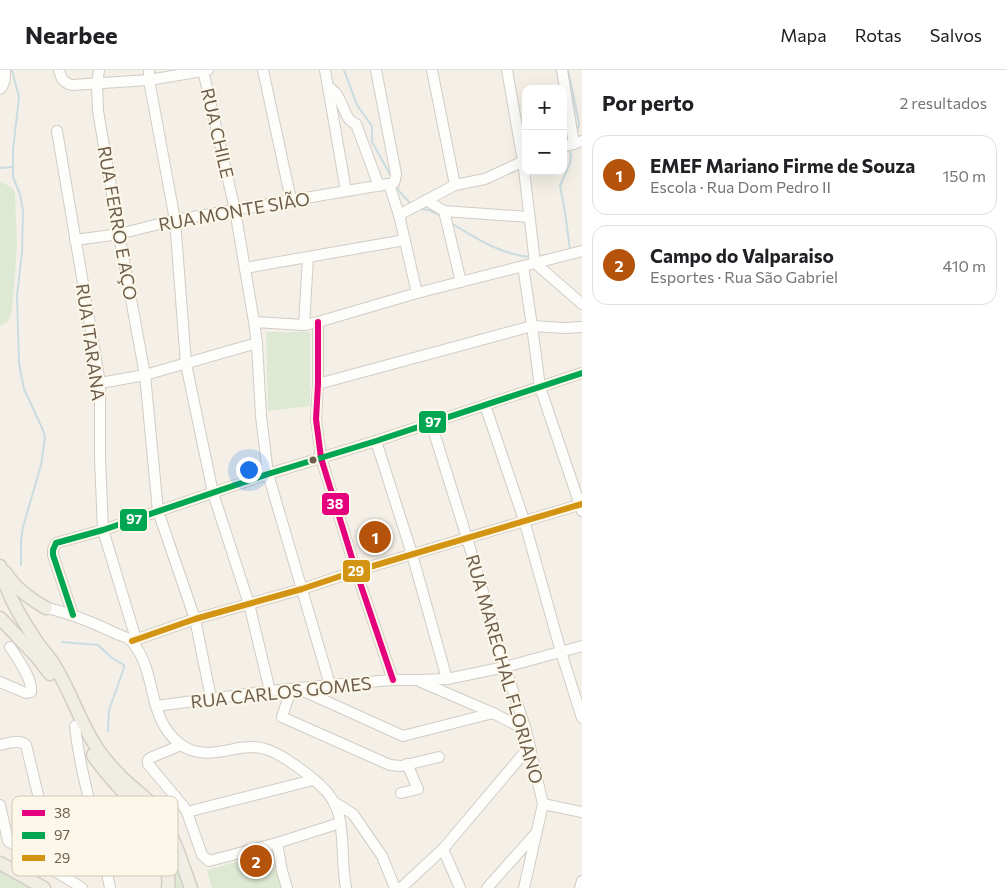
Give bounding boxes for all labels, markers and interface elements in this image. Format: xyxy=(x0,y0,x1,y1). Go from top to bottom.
text: Nearbee xyxy=(25,20,118,49)
text: Mapa xyxy=(780,24,827,46)
text: Rotas xyxy=(855,24,902,46)
text: Salvos xyxy=(930,24,982,46)
map controls xyxy=(522,85,567,175)
button: + xyxy=(522,85,567,130)
street label: RUA CHILE xyxy=(197,86,239,180)
text: Por perto xyxy=(602,90,694,115)
text: 2 resultados xyxy=(899,93,987,112)
button: − xyxy=(522,130,567,175)
street label: RUA FERRO E AÇO xyxy=(94,144,142,302)
text: EMEF Mariano Firme de Souza xyxy=(650,154,915,177)
text: 1 xyxy=(615,166,623,185)
text: 150 m xyxy=(943,166,986,185)
text: Escola · Rua Dom Pedro II xyxy=(650,177,831,196)
street label: RUA MONTE SIÃO xyxy=(157,187,311,235)
text: Campo do Valparaiso xyxy=(650,244,834,267)
text: 2 xyxy=(614,256,624,275)
text: 410 m xyxy=(943,256,986,275)
text: Esportes · Rua São Gabriel xyxy=(650,267,838,286)
street label: RUA ITARANA xyxy=(72,282,110,402)
line badge: 97 xyxy=(418,410,447,434)
text: 97 xyxy=(425,413,441,430)
unlabelled marker xyxy=(308,455,318,465)
your location xyxy=(236,457,262,483)
line badge: 38 xyxy=(321,492,350,516)
text: 38 xyxy=(327,495,344,512)
line badge: 97 xyxy=(119,508,148,532)
text: 97 xyxy=(126,510,142,527)
pin: 1 xyxy=(359,518,391,556)
street label: RUA MARECHAL FLORIANO xyxy=(462,552,548,786)
line badge: 29 xyxy=(342,559,371,583)
text: 29 xyxy=(348,562,365,579)
street label: RUA CARLOS GOMES xyxy=(189,672,373,712)
legend xyxy=(12,796,178,876)
text: 38 xyxy=(54,804,71,821)
text: 97 xyxy=(54,826,70,843)
pin: 2 xyxy=(240,842,272,880)
text: 29 xyxy=(54,849,70,866)

